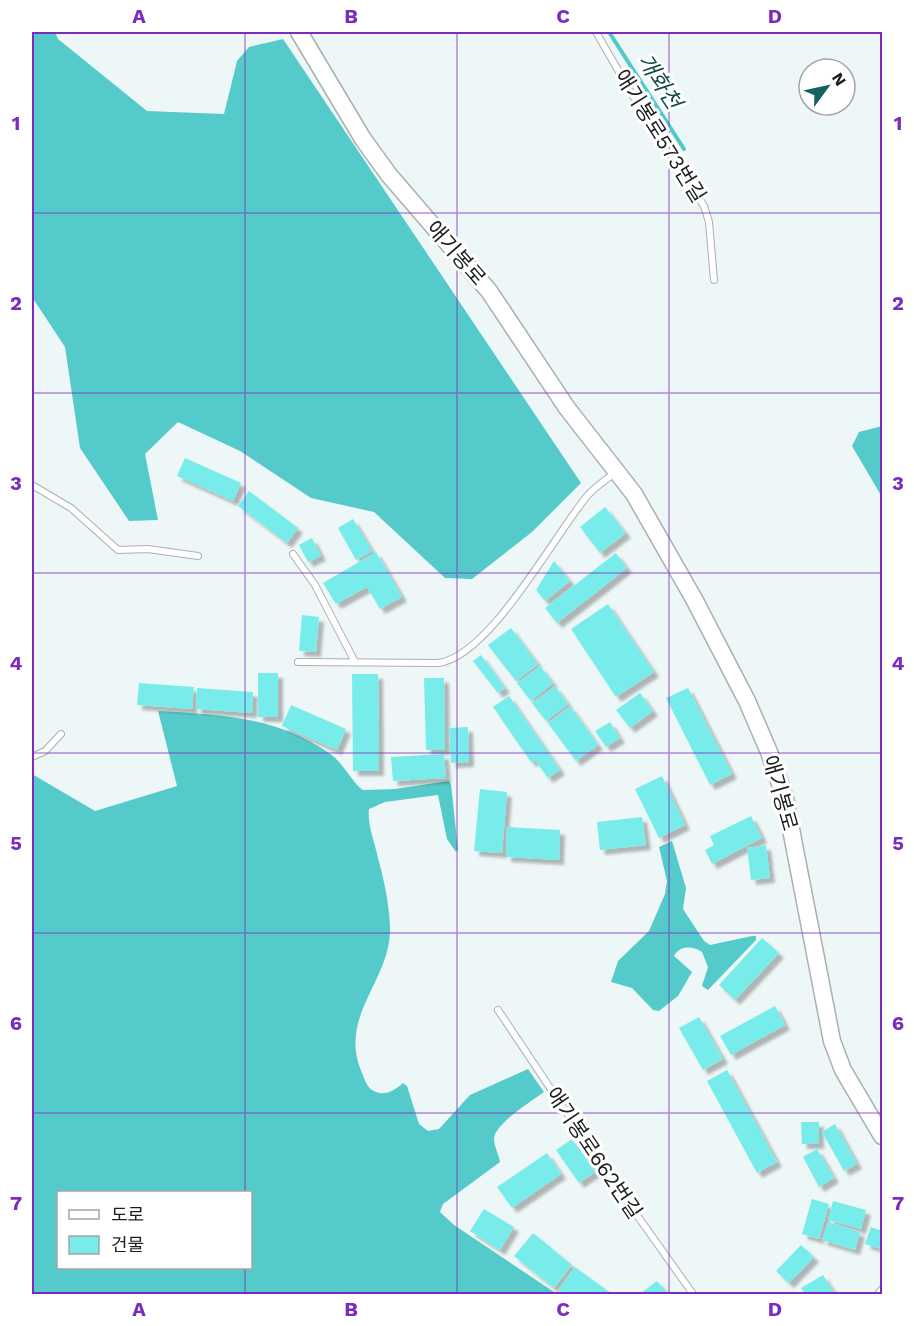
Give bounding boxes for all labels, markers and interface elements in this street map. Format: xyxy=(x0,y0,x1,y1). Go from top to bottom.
text: A xyxy=(132,4,146,28)
text: B xyxy=(344,4,358,28)
text: C xyxy=(556,4,570,28)
text: D xyxy=(768,4,782,28)
water label: 개화천 xyxy=(633,49,688,116)
north arrow xyxy=(797,57,857,117)
street label: 애기봉로573번길 xyxy=(610,65,711,207)
text: N xyxy=(828,69,850,89)
text: 1 xyxy=(12,111,20,135)
text: 1 xyxy=(894,111,902,135)
street label: 애기봉로 xyxy=(422,215,491,290)
text: 2 xyxy=(10,291,22,315)
text: 2 xyxy=(892,291,904,315)
text: 3 xyxy=(10,471,22,495)
text: 3 xyxy=(892,471,904,495)
text: 4 xyxy=(10,651,23,675)
text: 4 xyxy=(892,651,905,675)
street label: 애기봉로 xyxy=(758,752,803,833)
text: 5 xyxy=(10,831,22,855)
text: 5 xyxy=(892,831,904,855)
text: 6 xyxy=(10,1011,22,1035)
text: 6 xyxy=(892,1011,904,1035)
street label: 애기봉로662번길 xyxy=(541,1082,648,1223)
text: 7 xyxy=(10,1191,22,1215)
legend xyxy=(57,1191,252,1269)
text: 7 xyxy=(892,1191,904,1215)
text: 도로 xyxy=(111,1204,144,1225)
text: 건물 xyxy=(111,1234,144,1255)
text: A xyxy=(132,1297,146,1321)
text: B xyxy=(344,1297,358,1321)
text: C xyxy=(556,1297,570,1321)
text: D xyxy=(768,1297,782,1321)

